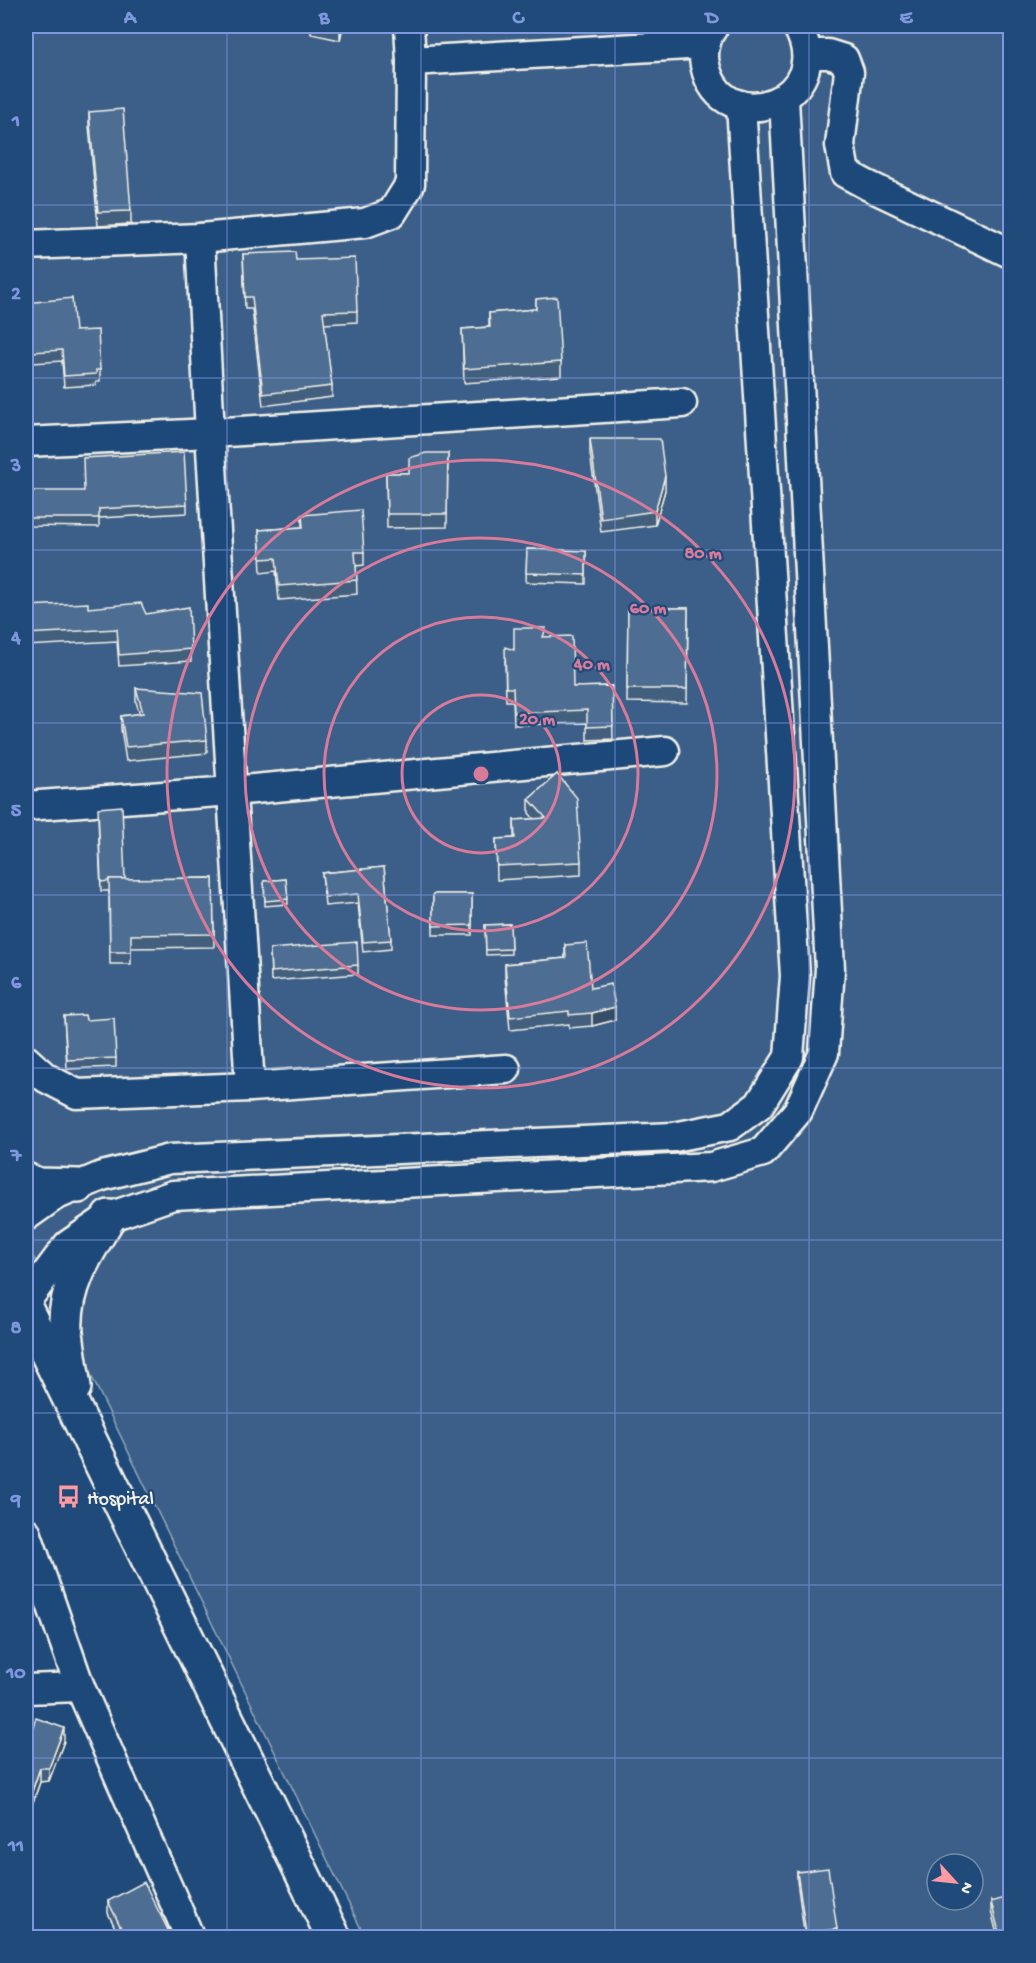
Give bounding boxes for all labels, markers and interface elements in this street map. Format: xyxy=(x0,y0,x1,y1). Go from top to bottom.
text: A xyxy=(123,8,138,31)
text: B xyxy=(318,8,330,31)
text: C xyxy=(512,8,526,31)
text: D xyxy=(703,8,719,31)
text: E xyxy=(900,8,914,31)
text: 1 xyxy=(11,111,20,134)
text: 2 xyxy=(11,284,21,307)
text: 3 xyxy=(10,456,21,479)
text: 80 m xyxy=(684,544,722,565)
text: 60 m xyxy=(630,599,666,620)
text: 4 xyxy=(10,628,21,651)
text: 40 m xyxy=(573,655,610,676)
text: 20 m xyxy=(519,710,555,731)
centre of rings xyxy=(471,764,491,784)
text: 5 xyxy=(11,801,22,824)
text: 6 xyxy=(11,973,22,996)
text: 7 xyxy=(10,1146,23,1169)
text: 8 xyxy=(11,1318,22,1341)
bus stop icon: Hospital xyxy=(56,1484,82,1510)
place label: Hospital xyxy=(87,1489,154,1512)
text: 9 xyxy=(10,1491,21,1514)
text: 10 xyxy=(5,1663,26,1686)
text: 11 xyxy=(7,1836,24,1859)
north arrow xyxy=(925,1852,985,1912)
text: N xyxy=(954,1878,976,1897)

